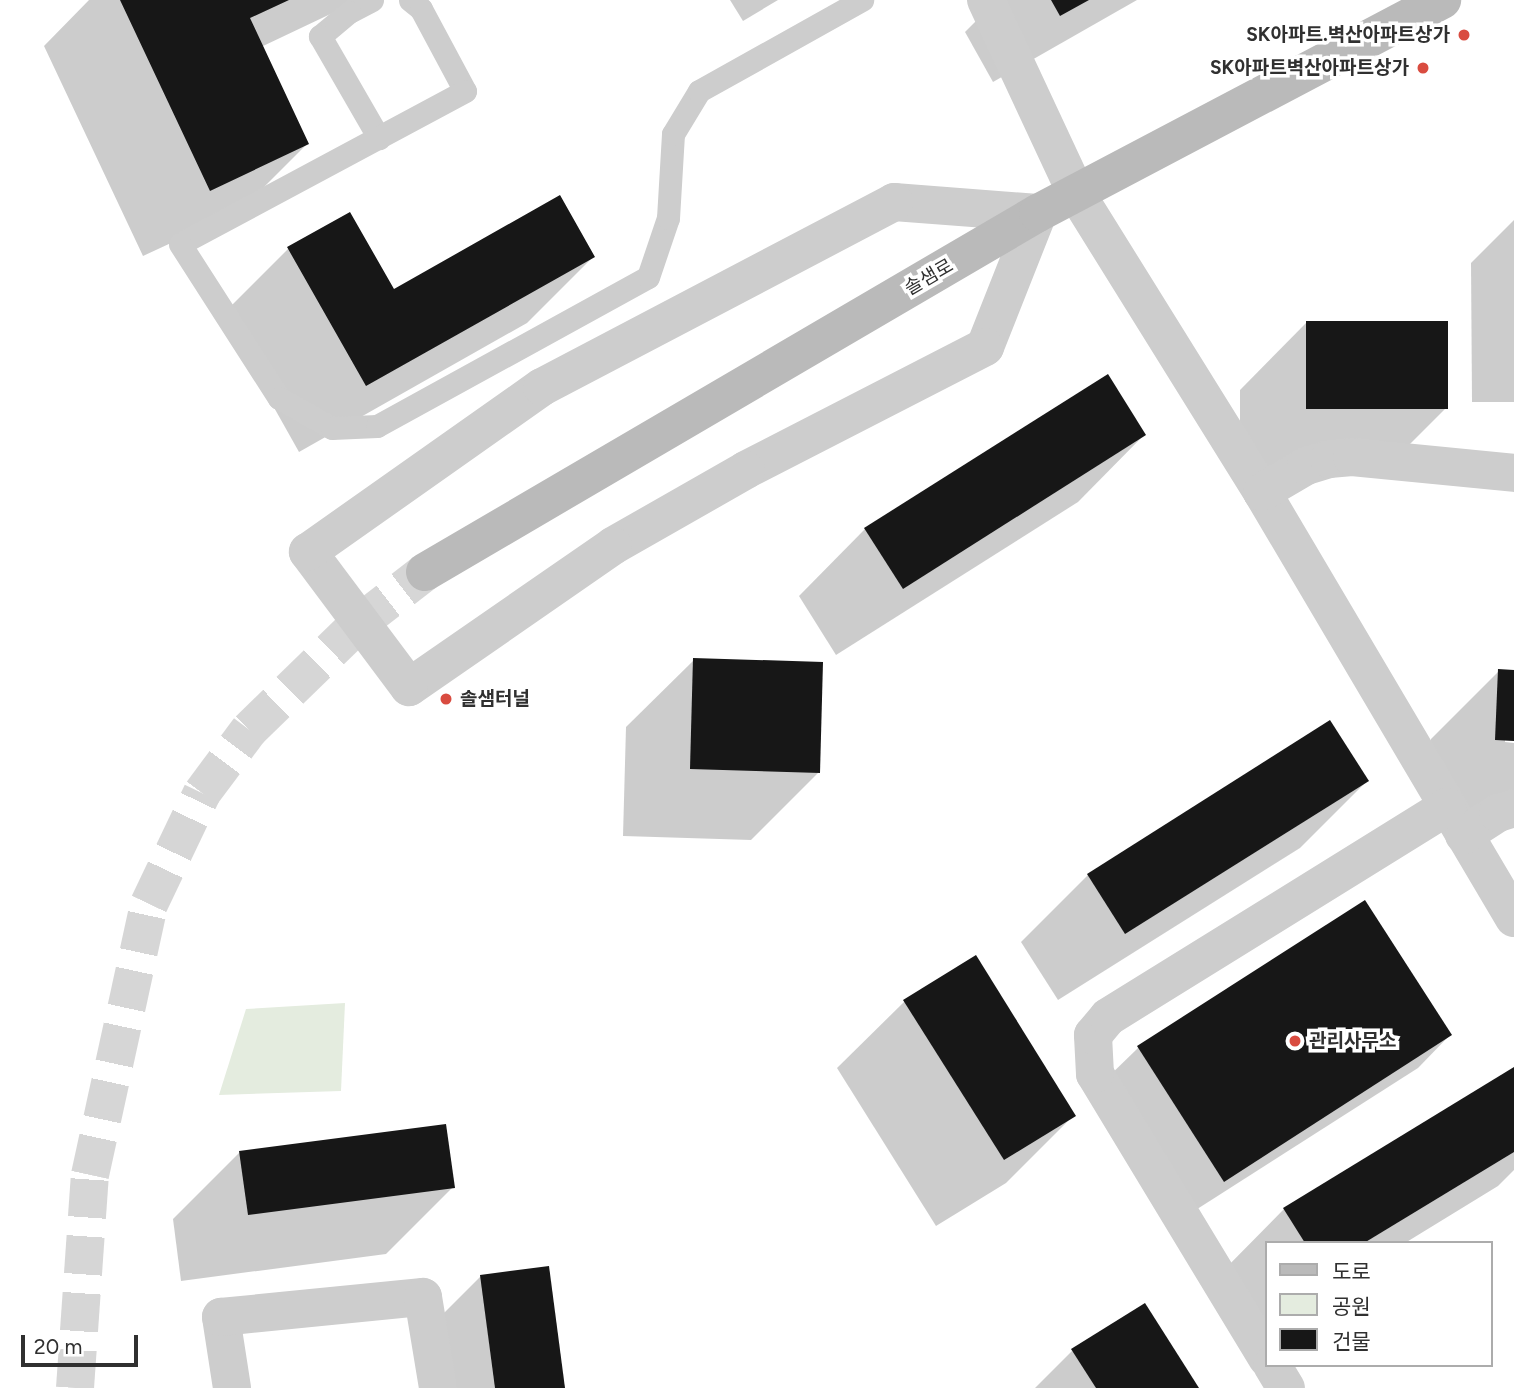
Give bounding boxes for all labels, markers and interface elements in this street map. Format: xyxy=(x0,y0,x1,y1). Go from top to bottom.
place label: SK아파트.벽산아파트상가 xyxy=(1246,24,1450,46)
marker: SK아파트.벽산아파트상가 xyxy=(1456,27,1472,43)
place label: SK아파트벽산아파트상가 xyxy=(1210,57,1409,79)
marker: SK아파트벽산아파트상가 xyxy=(1415,60,1431,76)
street label: 솔샘로 xyxy=(901,254,957,300)
place label: 솔샘터널 xyxy=(460,688,530,710)
marker: 솔샘터널 xyxy=(438,691,454,707)
place label: 관리사무소 xyxy=(1309,1030,1396,1052)
marker: 관리사무소 xyxy=(1287,1033,1303,1049)
legend xyxy=(1266,1241,1493,1367)
text: 도로 xyxy=(1332,1259,1371,1284)
text: 공원 xyxy=(1332,1294,1371,1319)
scale bar xyxy=(24,1322,142,1366)
text: 건물 xyxy=(1332,1329,1371,1354)
text: 20 m xyxy=(34,1334,82,1359)

